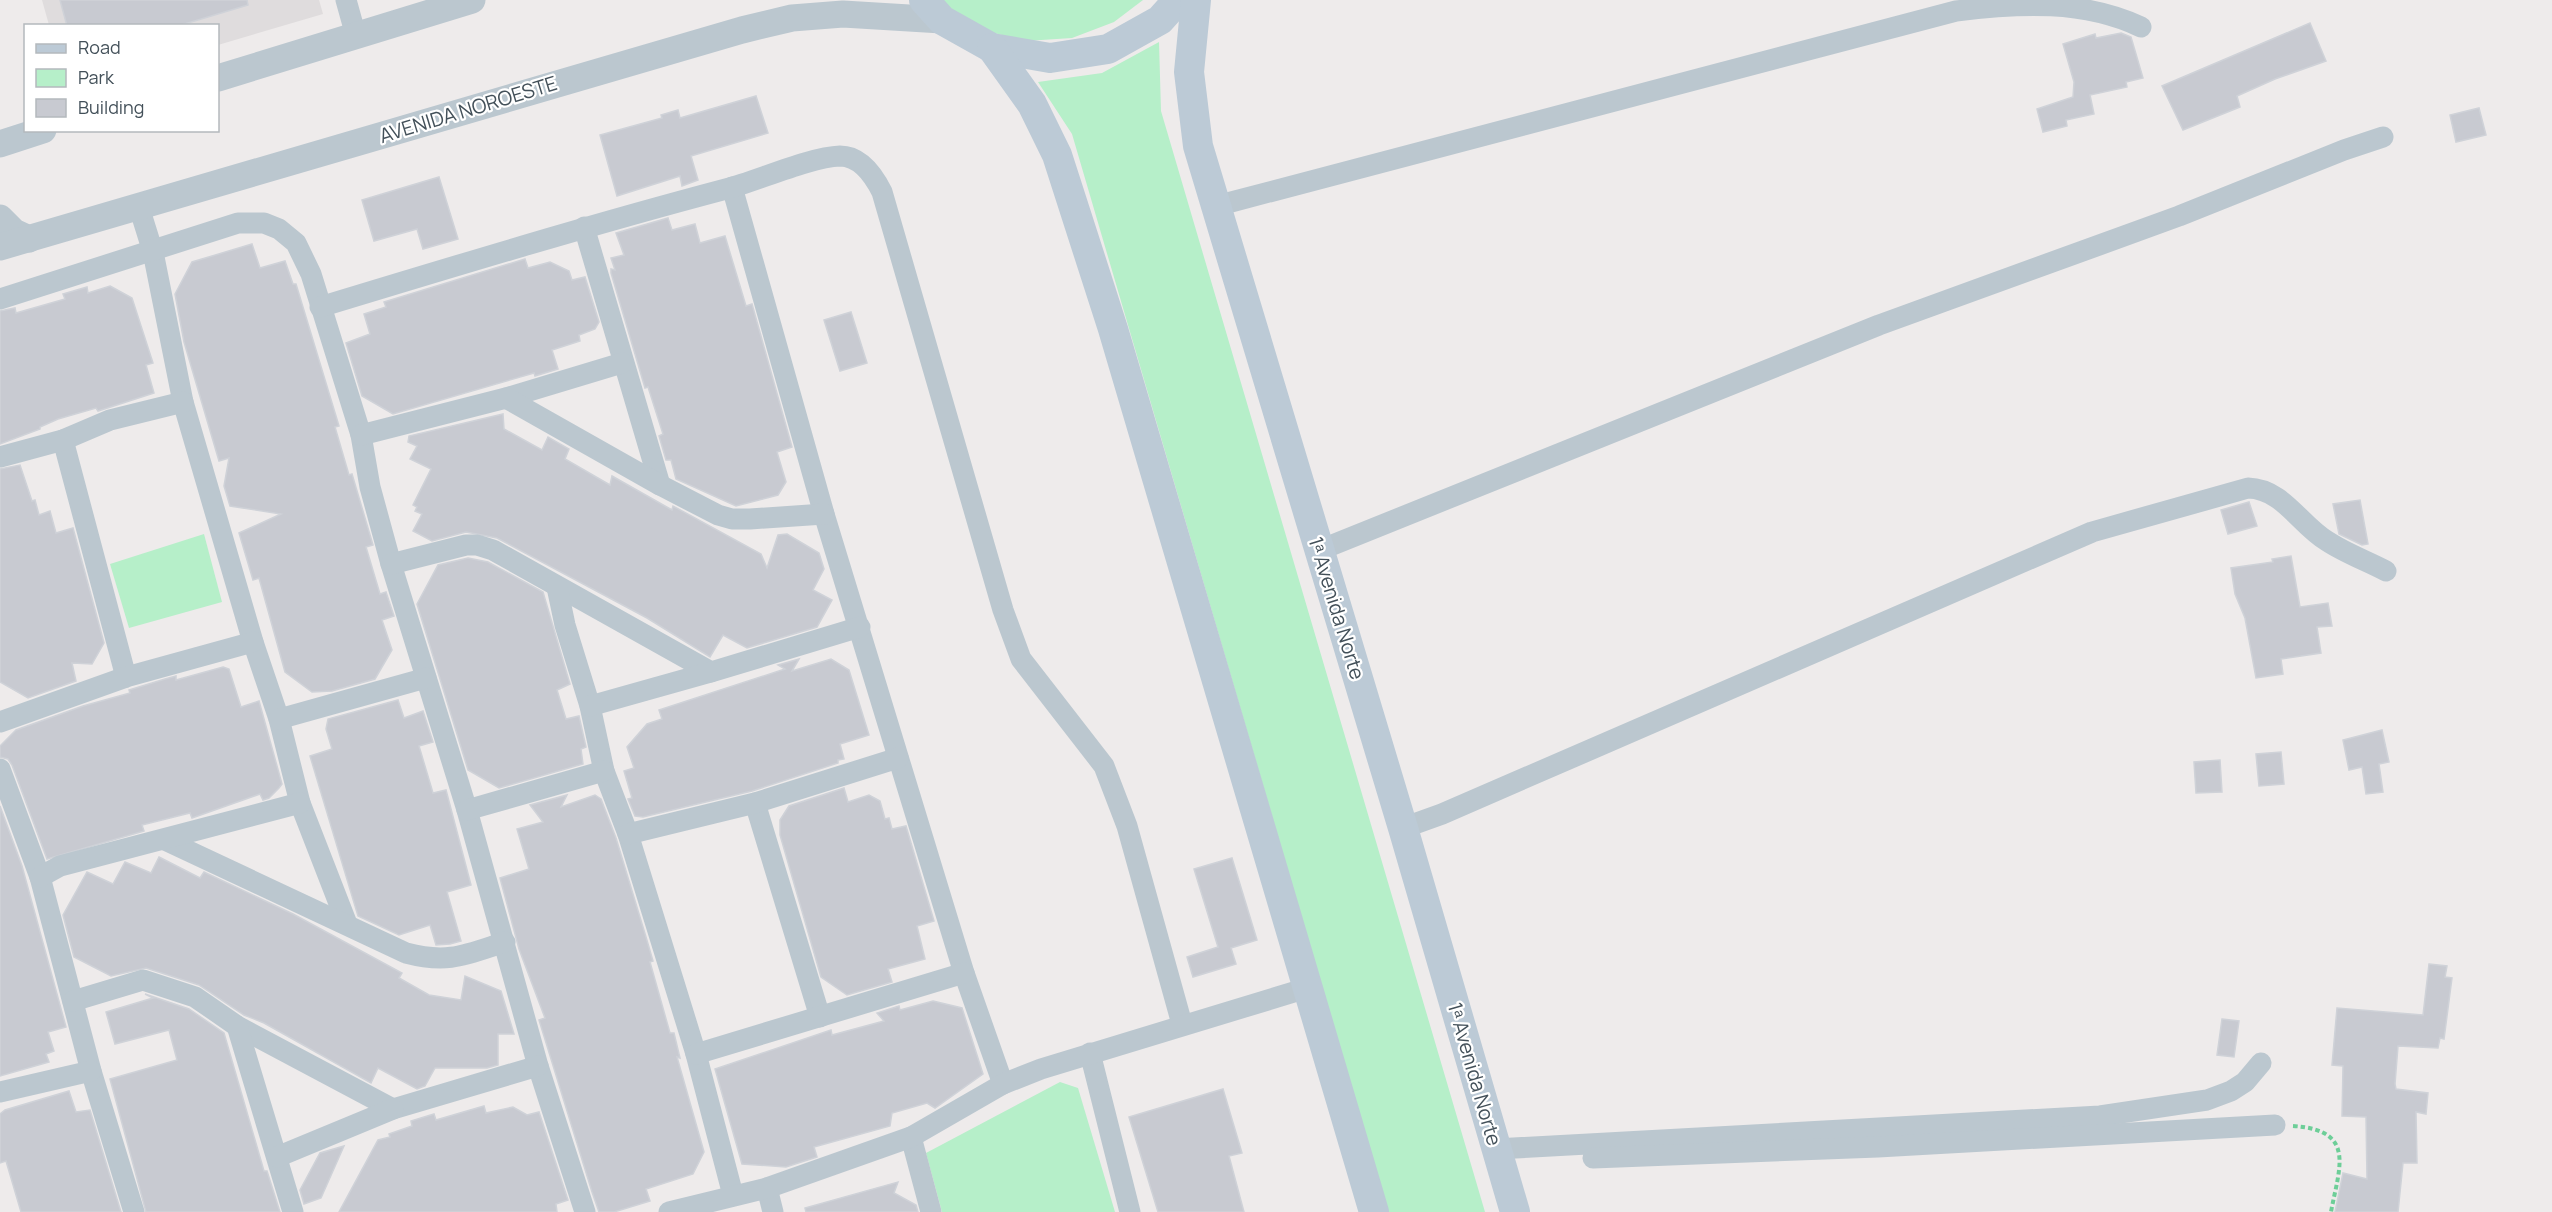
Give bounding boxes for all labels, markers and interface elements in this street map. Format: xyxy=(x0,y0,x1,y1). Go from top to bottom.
legend xyxy=(24,24,219,132)
text: Road xyxy=(78,35,121,59)
text: Park xyxy=(78,65,115,89)
street label: AVENIDA NOROESTE xyxy=(376,69,560,149)
text: Building xyxy=(78,95,144,119)
street label: 1ᵃ Avenida Norte xyxy=(1302,533,1372,683)
street label: 1ᵃ Avenida Norte xyxy=(1442,999,1508,1149)

